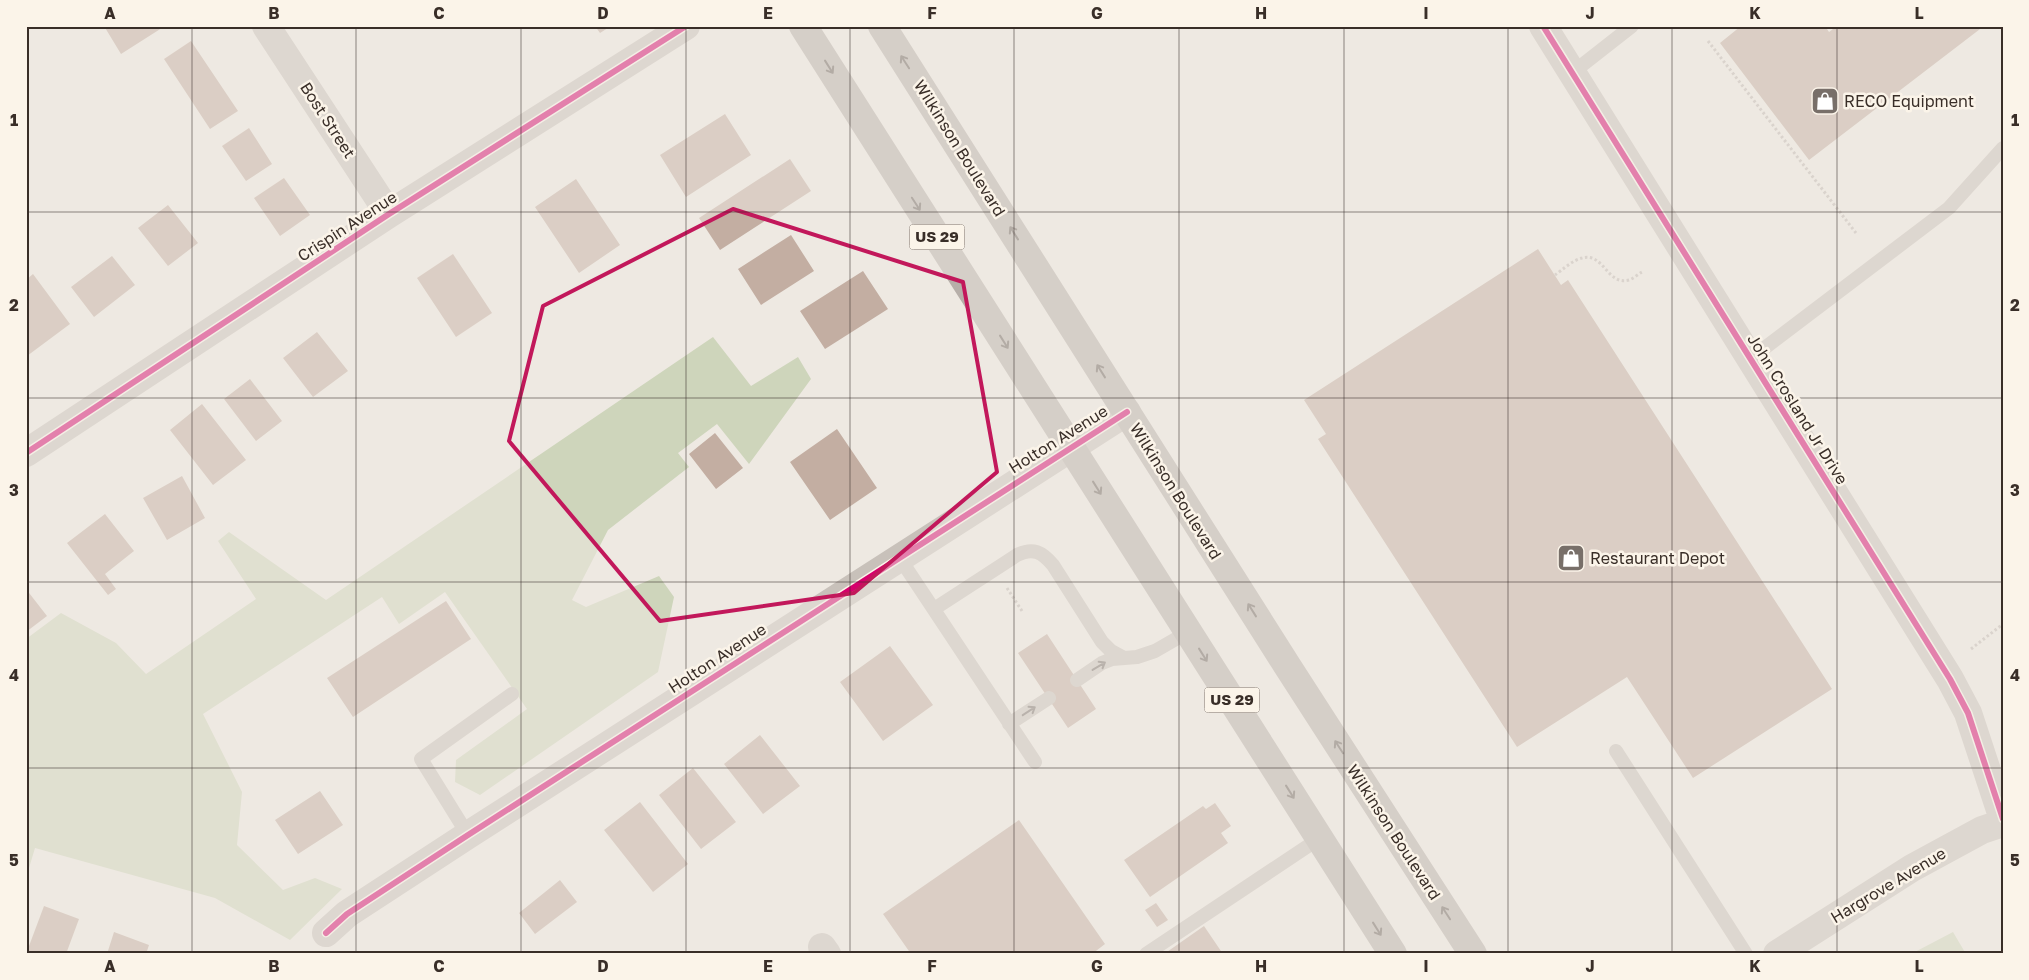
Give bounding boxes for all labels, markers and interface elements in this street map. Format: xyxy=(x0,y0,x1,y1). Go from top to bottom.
text: A xyxy=(104,3,116,23)
text: B xyxy=(268,3,280,23)
text: C xyxy=(433,3,445,23)
text: D xyxy=(597,3,609,23)
text: E xyxy=(763,3,773,23)
text: F xyxy=(927,3,937,23)
text: G xyxy=(1091,3,1103,23)
text: H xyxy=(1255,3,1267,23)
text: I xyxy=(1423,3,1429,23)
text: J xyxy=(1585,3,1595,23)
text: K xyxy=(1749,3,1761,23)
text: L xyxy=(1914,3,1924,23)
one-way arrow xyxy=(900,56,910,70)
one-way arrow xyxy=(824,60,834,74)
street label: Wilkinson Boulevard xyxy=(910,76,1010,220)
street label: Bost Street xyxy=(296,78,360,162)
shop icon: RECO Equipment xyxy=(1810,86,1840,116)
place label: RECO Equipment xyxy=(1844,91,1974,111)
text: 1 xyxy=(10,110,18,130)
text: 1 xyxy=(2011,110,2019,130)
street label: Crispin Avenue xyxy=(294,186,400,266)
one-way arrow xyxy=(912,197,922,211)
road number: US 29 xyxy=(910,224,964,250)
one-way arrow xyxy=(1008,227,1018,241)
text: 2 xyxy=(9,295,19,315)
text: 2 xyxy=(2010,295,2020,315)
street label: John Crosland Jr Drive xyxy=(1743,330,1853,488)
one-way arrow xyxy=(999,334,1009,348)
one-way arrow xyxy=(1095,364,1105,378)
street label: Holton Avenue xyxy=(1005,401,1111,477)
street label: Wilkinson Boulevard xyxy=(1126,419,1226,563)
text: 3 xyxy=(9,480,19,500)
text: 3 xyxy=(2010,480,2020,500)
one-way arrow xyxy=(1092,481,1102,495)
shop icon: Restaurant Depot xyxy=(1556,543,1586,573)
place label: Restaurant Depot xyxy=(1590,548,1725,568)
one-way arrow xyxy=(1246,603,1257,617)
street label: Holton Avenue xyxy=(664,619,770,697)
one-way arrow xyxy=(1198,647,1208,661)
one-way arrow xyxy=(1091,661,1105,671)
text: 4 xyxy=(9,665,19,685)
text: 4 xyxy=(2010,665,2020,685)
road number: US 29 xyxy=(1204,688,1260,712)
one-way arrow xyxy=(1022,706,1036,716)
one-way arrow xyxy=(1334,740,1344,754)
street label: Wilkinson Boulevard xyxy=(1343,761,1445,903)
one-way arrow xyxy=(1285,785,1295,799)
street label: Hargrove Avenue xyxy=(1827,843,1949,927)
text: 5 xyxy=(9,850,19,870)
text: 5 xyxy=(2010,850,2020,870)
one-way arrow xyxy=(1441,906,1451,920)
one-way arrow xyxy=(1372,922,1383,936)
text: A xyxy=(104,956,116,976)
text: B xyxy=(268,956,280,976)
text: C xyxy=(433,956,445,976)
text: D xyxy=(597,956,609,976)
text: E xyxy=(763,956,773,976)
text: F xyxy=(927,956,937,976)
text: G xyxy=(1091,956,1103,976)
text: H xyxy=(1255,956,1267,976)
text: I xyxy=(1423,956,1429,976)
text: J xyxy=(1585,956,1595,976)
text: K xyxy=(1749,956,1761,976)
text: L xyxy=(1914,956,1924,976)

